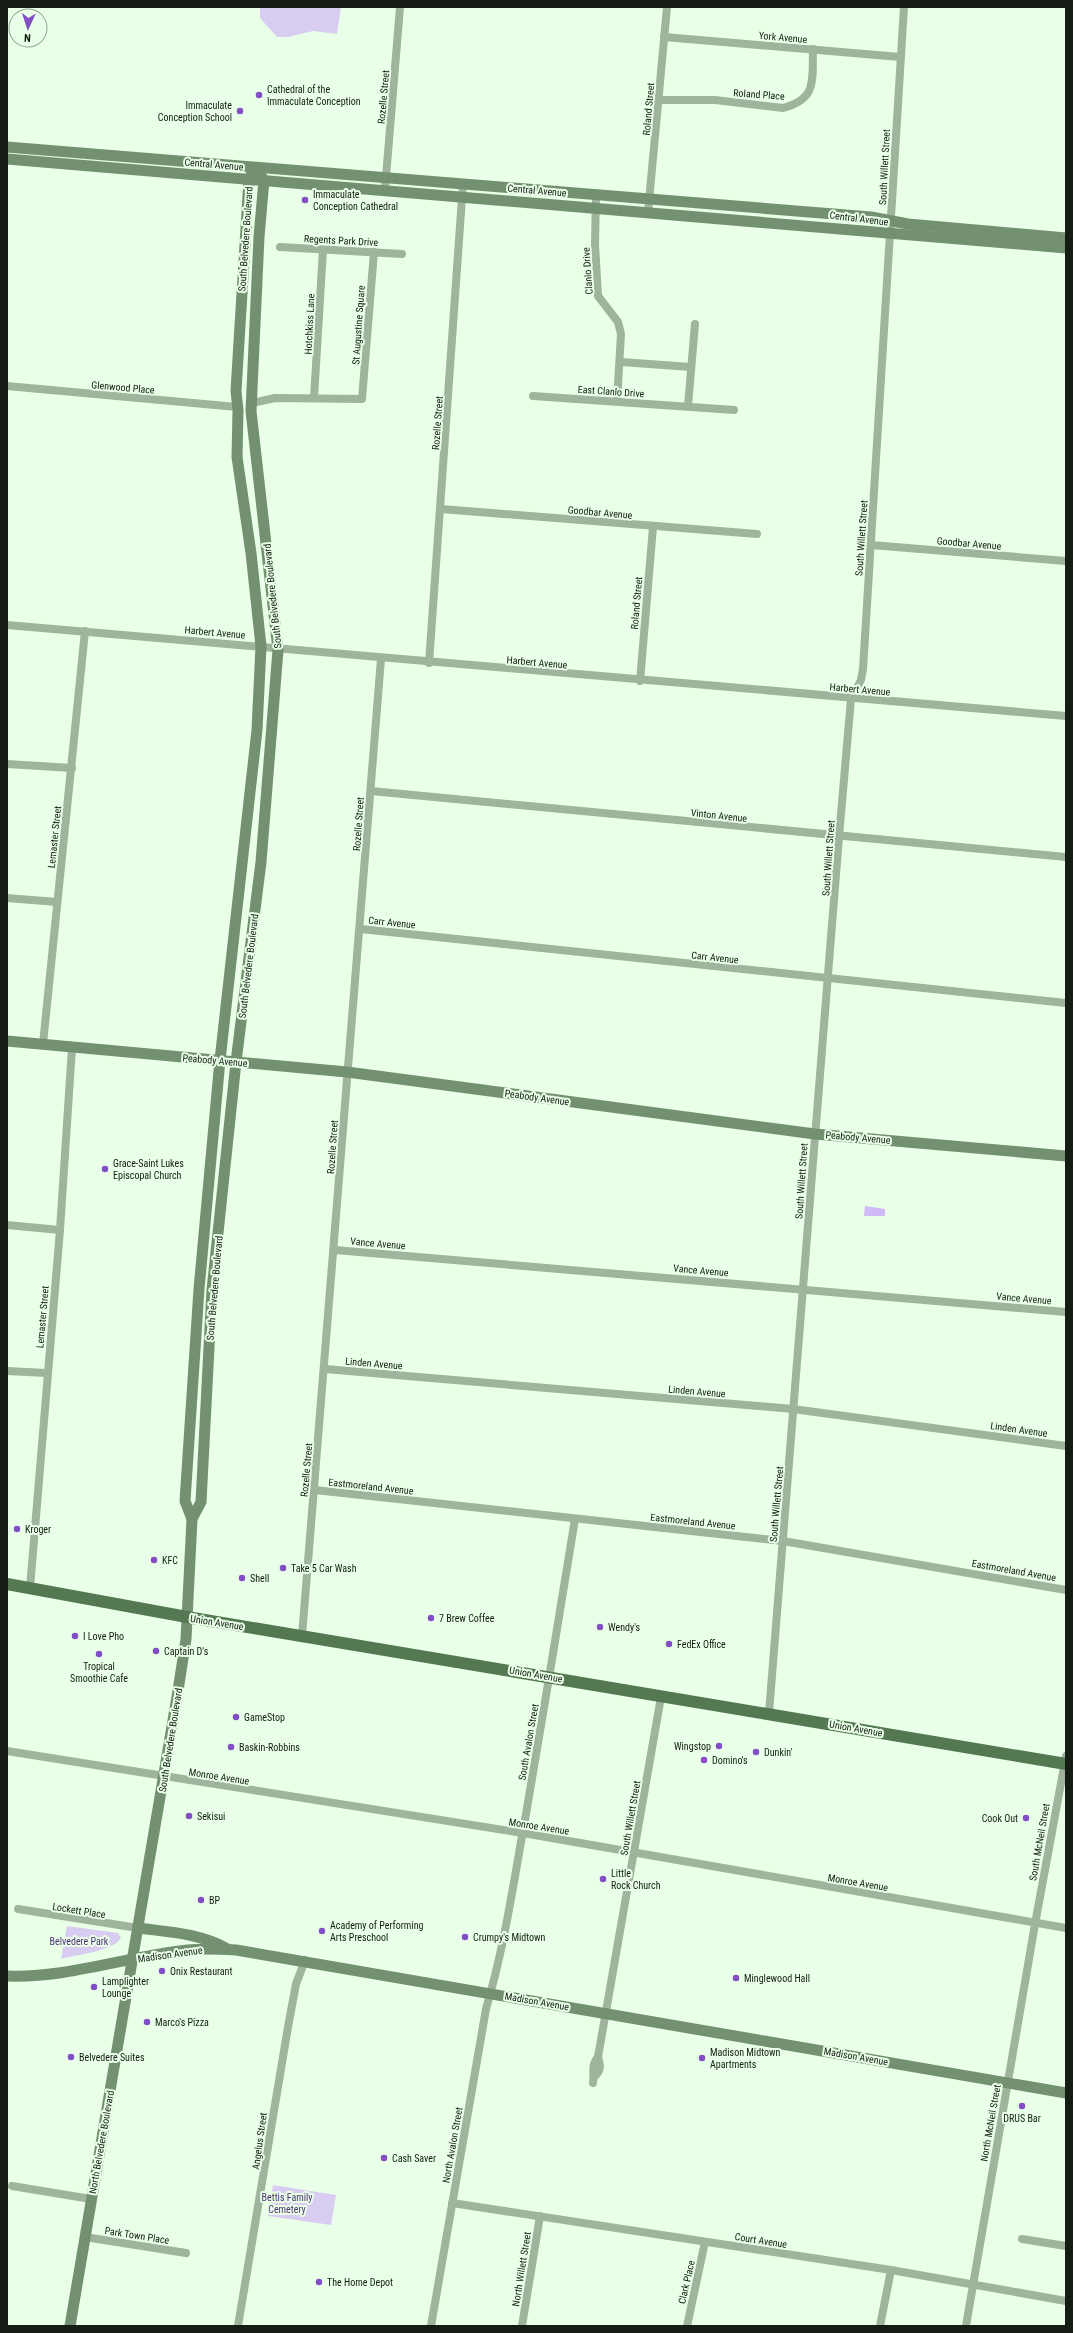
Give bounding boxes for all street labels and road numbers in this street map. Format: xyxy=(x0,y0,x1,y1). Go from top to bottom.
street label: York Avenue xyxy=(758,30,808,45)
street label: Rozelle Street xyxy=(376,70,391,125)
street label: Roland Street xyxy=(641,82,656,136)
street label: Roland Place xyxy=(733,87,785,102)
street label: South Willett Street xyxy=(877,129,892,205)
street label: Central Avenue xyxy=(184,156,244,173)
street label: Central Avenue xyxy=(507,182,567,199)
street label: South Belvedere Boulevard xyxy=(236,186,255,292)
street label: Central Avenue xyxy=(829,209,889,228)
street label: Regents Park Drive xyxy=(304,233,379,248)
street label: Clanlo Drive xyxy=(580,247,595,295)
street label: St Augustine Square xyxy=(350,285,367,365)
street label: Hotchkiss Lane xyxy=(302,293,317,355)
street label: Glenwood Place xyxy=(91,379,155,396)
street label: East Clanlo Drive xyxy=(577,384,645,399)
street label: Rozelle Street xyxy=(430,396,445,450)
street label: South Willett Street xyxy=(853,500,870,576)
street label: Goodbar Avenue xyxy=(567,504,633,521)
street label: Goodbar Avenue xyxy=(936,535,1002,552)
street label: South Belvedere Boulevard xyxy=(262,543,283,649)
street label: Roland Street xyxy=(629,576,644,630)
street label: Harbert Avenue xyxy=(184,624,246,641)
street label: Harbert Avenue xyxy=(506,654,568,671)
street label: Harbert Avenue xyxy=(829,681,891,698)
street label: Rozelle Street xyxy=(351,797,366,851)
street label: Lemaster Street xyxy=(46,805,63,869)
street label: Vinton Avenue xyxy=(690,807,748,824)
street label: South Willett Street xyxy=(820,820,837,896)
street label: South Belvedere Boulevard xyxy=(237,913,260,1019)
street label: Carr Avenue xyxy=(368,915,417,930)
street label: Carr Avenue xyxy=(691,950,740,965)
street label: Peabody Avenue xyxy=(182,1052,248,1069)
street label: Peabody Avenue xyxy=(504,1088,570,1108)
street label: Rozelle Street xyxy=(325,1120,340,1174)
street label: Peabody Avenue xyxy=(825,1129,891,1146)
street label: South Willett Street xyxy=(793,1143,810,1219)
street label: South Belvedere Boulevard xyxy=(204,1235,225,1341)
street label: Vance Avenue xyxy=(350,1236,406,1251)
street label: Vance Avenue xyxy=(673,1263,729,1278)
street label: Lemaster Street xyxy=(34,1285,51,1349)
street label: Vance Avenue xyxy=(996,1291,1052,1306)
street label: Linden Avenue xyxy=(345,1356,403,1372)
street label: Linden Avenue xyxy=(668,1384,726,1400)
street label: Linden Avenue xyxy=(990,1420,1048,1439)
street label: Rozelle Street xyxy=(299,1443,314,1498)
street label: South Willett Street xyxy=(768,1466,785,1542)
street label: Eastmoreland Avenue xyxy=(328,1477,414,1496)
street label: Eastmoreland Avenue xyxy=(650,1512,736,1531)
street label: Eastmoreland Avenue xyxy=(971,1558,1057,1583)
street label: Union Avenue xyxy=(190,1613,245,1632)
street label: Union Avenue xyxy=(509,1664,564,1685)
street label: South Belvedere Boulevard xyxy=(157,1687,184,1793)
street label: South Avalon Street xyxy=(516,1703,541,1781)
street label: Union Avenue xyxy=(829,1718,884,1739)
street label: Monroe Avenue xyxy=(188,1766,250,1787)
street label: South Willett Street xyxy=(618,1780,643,1856)
street label: South McNeil Street xyxy=(1027,1802,1052,1882)
street label: Monroe Avenue xyxy=(508,1816,570,1837)
street label: Monroe Avenue xyxy=(827,1872,889,1893)
street label: Lockett Place xyxy=(52,1901,107,1920)
street label: Madison Avenue xyxy=(137,1944,203,1964)
street label: Madison Avenue xyxy=(504,1990,570,2013)
street label: Madison Avenue xyxy=(823,2045,889,2068)
street label: North McNeil Street xyxy=(978,2084,1003,2162)
street label: North Belvedere Boulevard xyxy=(87,2090,116,2195)
street label: North Avalon Street xyxy=(440,2106,465,2184)
street label: Angelus Street xyxy=(250,2112,269,2170)
street label: Park Town Place xyxy=(104,2225,170,2246)
street label: North Willett Street xyxy=(510,2231,533,2307)
street label: Court Avenue xyxy=(734,2231,788,2250)
street label: Clark Place xyxy=(676,2259,697,2305)

